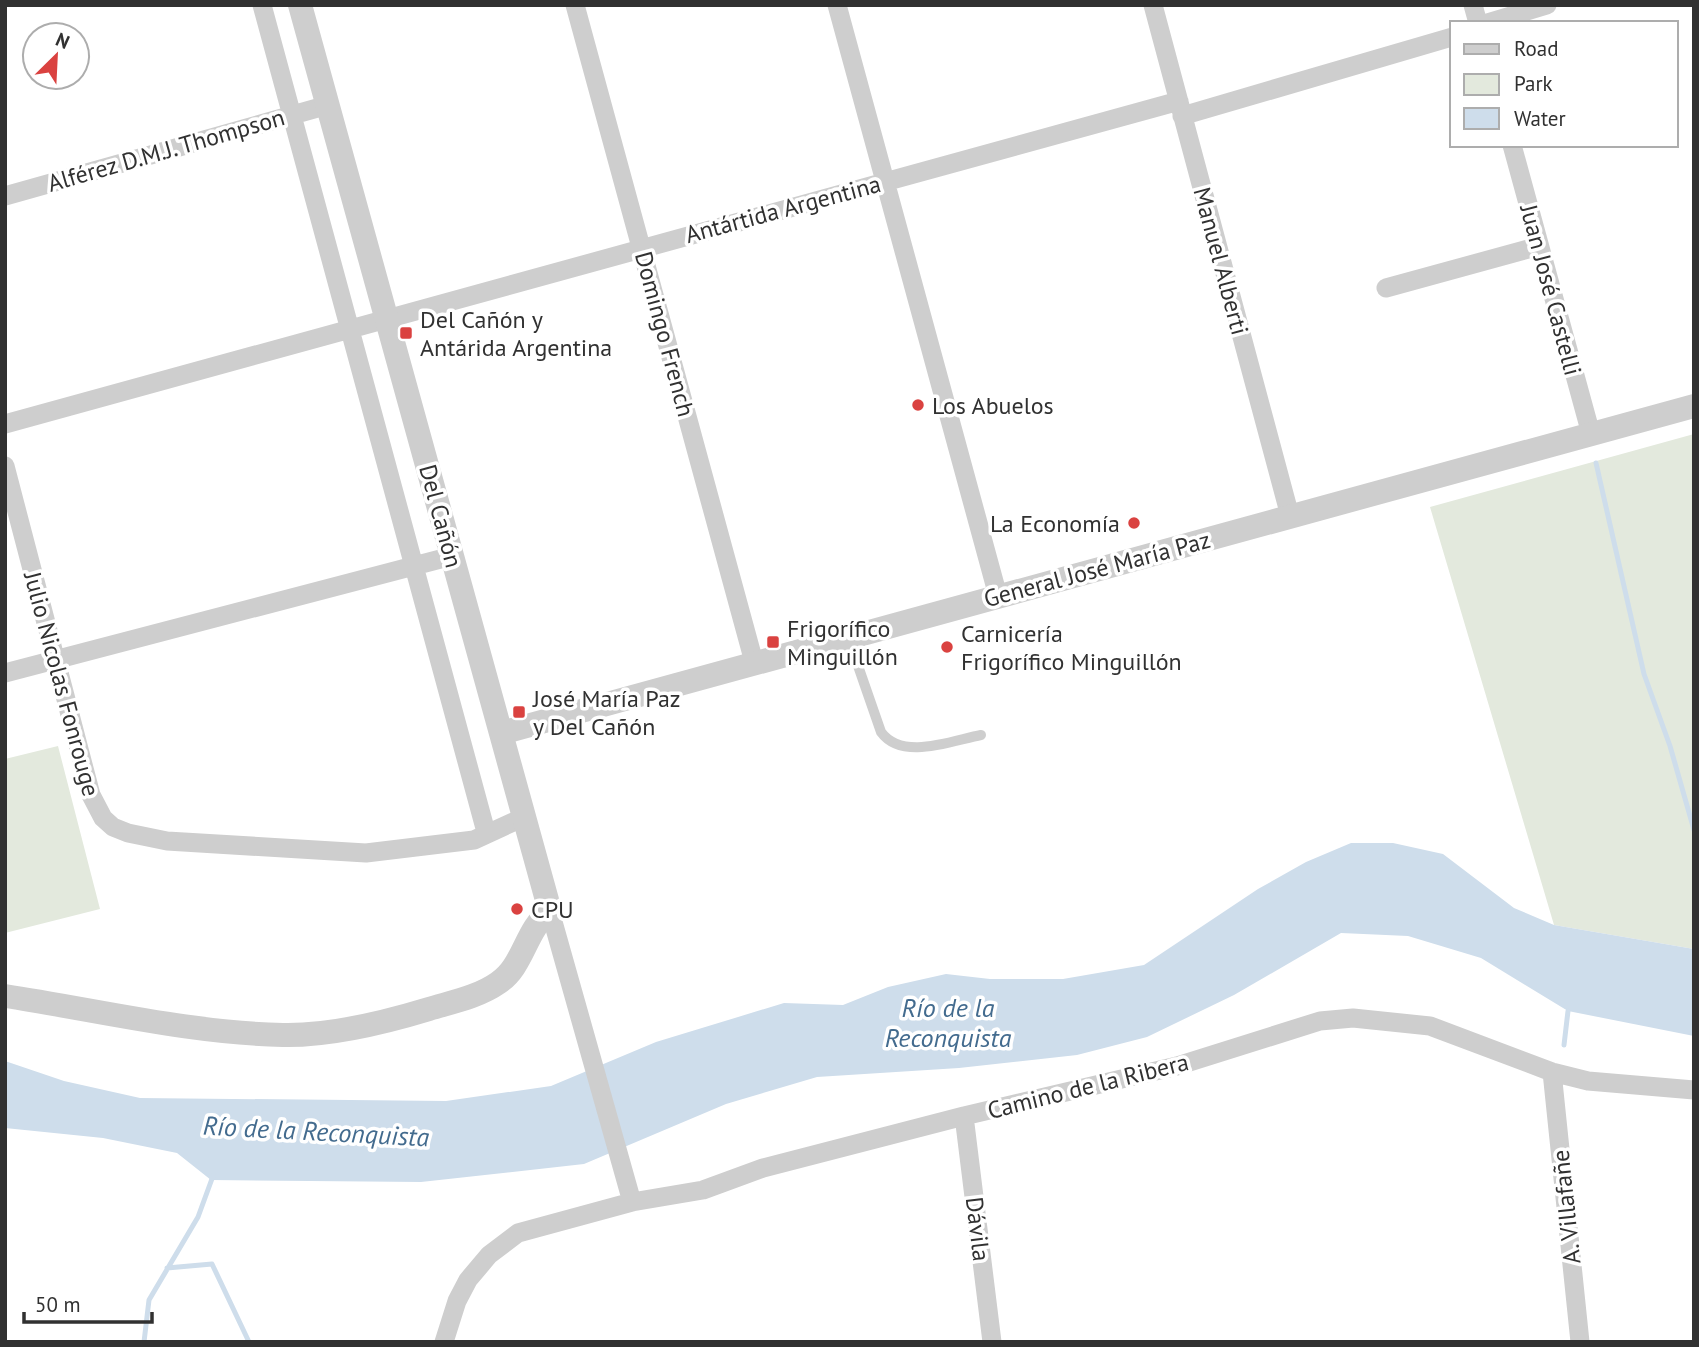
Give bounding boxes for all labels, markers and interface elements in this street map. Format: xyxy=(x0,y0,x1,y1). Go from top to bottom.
north arrow xyxy=(21,21,91,91)
legend xyxy=(1450,21,1678,147)
text: N xyxy=(52,27,73,54)
text: Road xyxy=(1514,35,1558,62)
text: Park xyxy=(1514,70,1553,97)
street label: Alférez D.M.J. Thompson xyxy=(44,101,288,199)
text: Water xyxy=(1514,105,1566,132)
street label: Antártida Argentina xyxy=(682,168,884,250)
street label: Manuel Alberti xyxy=(1186,184,1256,338)
street label: Juan José Castelli xyxy=(1513,200,1589,379)
street label: Domingo French xyxy=(628,248,702,420)
place label: Del Cañón y Antárida Argentina xyxy=(420,304,612,363)
marker: Del Cañón y Antárida Argentina xyxy=(398,325,414,341)
place label: Los Abuelos xyxy=(932,390,1054,421)
marker: Los Abuelos xyxy=(910,397,926,413)
street label: Del Cañón xyxy=(412,461,470,571)
place label: La Economía xyxy=(990,508,1120,539)
marker: La Economía xyxy=(1126,515,1142,531)
street label: General José María Paz xyxy=(980,524,1214,614)
street label: Julio Nicolas Fonrouge xyxy=(17,567,107,800)
place label: Frigorífico Minguillón xyxy=(787,613,898,672)
place label: Carnicería Frigorífico Minguillón xyxy=(961,618,1182,677)
marker: Frigorífico Minguillón xyxy=(765,634,781,650)
marker: Carnicería Frigorífico Minguillón xyxy=(939,639,955,655)
place label: José María Paz y Del Cañón xyxy=(532,683,681,742)
marker: José María Paz y Del Cañón xyxy=(511,704,527,720)
place label: CPU xyxy=(531,894,574,925)
marker: CPU xyxy=(509,901,525,917)
water label: Río de la Reconquista xyxy=(885,991,1012,1054)
street label: Camino de la Ribera xyxy=(984,1046,1192,1126)
water label: Río de la Reconquista xyxy=(202,1109,430,1153)
street label: A. Villafañe xyxy=(1545,1148,1587,1266)
street label: Dávila xyxy=(959,1195,997,1263)
scale bar xyxy=(24,1280,152,1324)
text: 50 m xyxy=(35,1291,81,1318)

